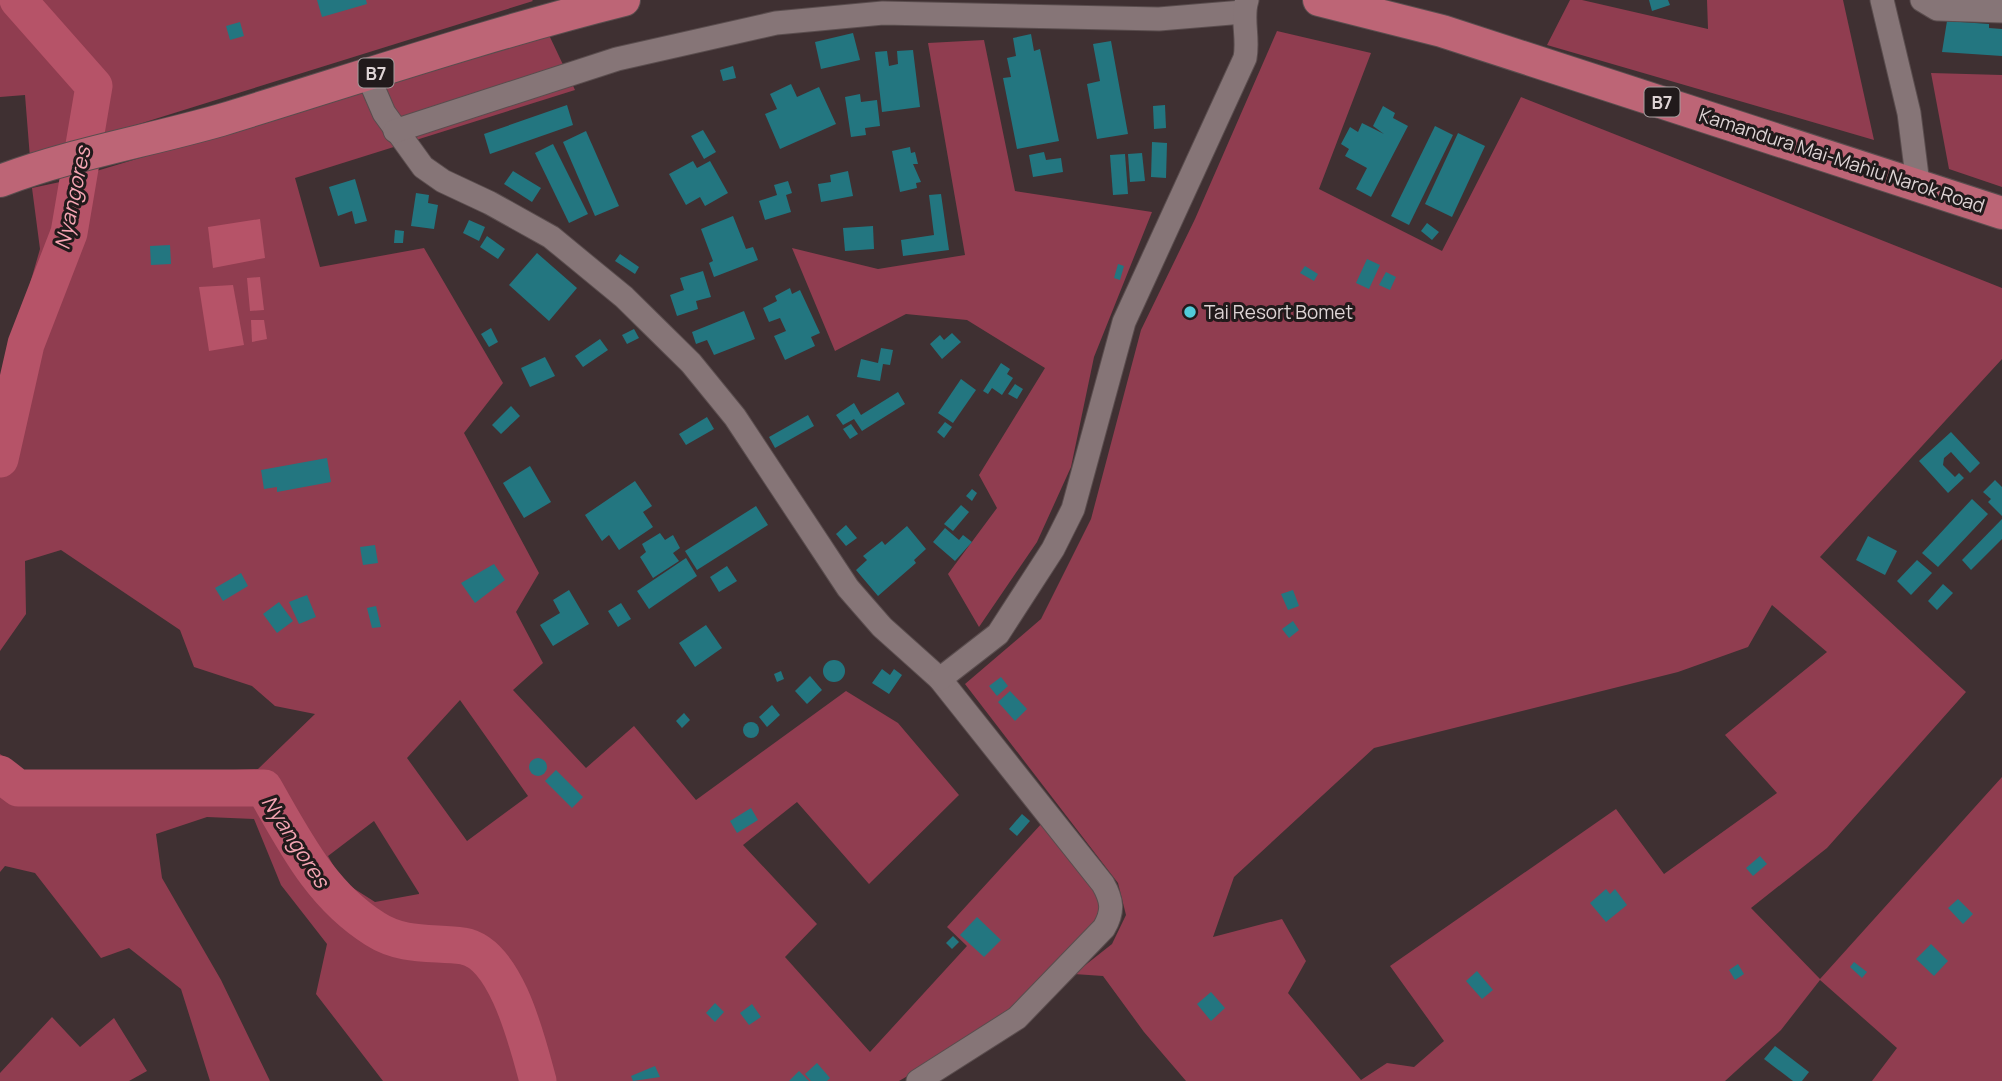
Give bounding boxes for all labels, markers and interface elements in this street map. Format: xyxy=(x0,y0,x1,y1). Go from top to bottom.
road number: B7 xyxy=(358,58,394,88)
road number: B7 xyxy=(1644,88,1680,116)
street label: Kamandura Mai-Mahiu Narok Road xyxy=(1696,101,1988,219)
water label: Nyangores xyxy=(47,142,97,252)
place label: Tai Resort Bomet xyxy=(1204,299,1353,325)
marker: Tai Resort Bomet xyxy=(1182,304,1198,320)
water label: Nyangores xyxy=(256,789,337,894)

